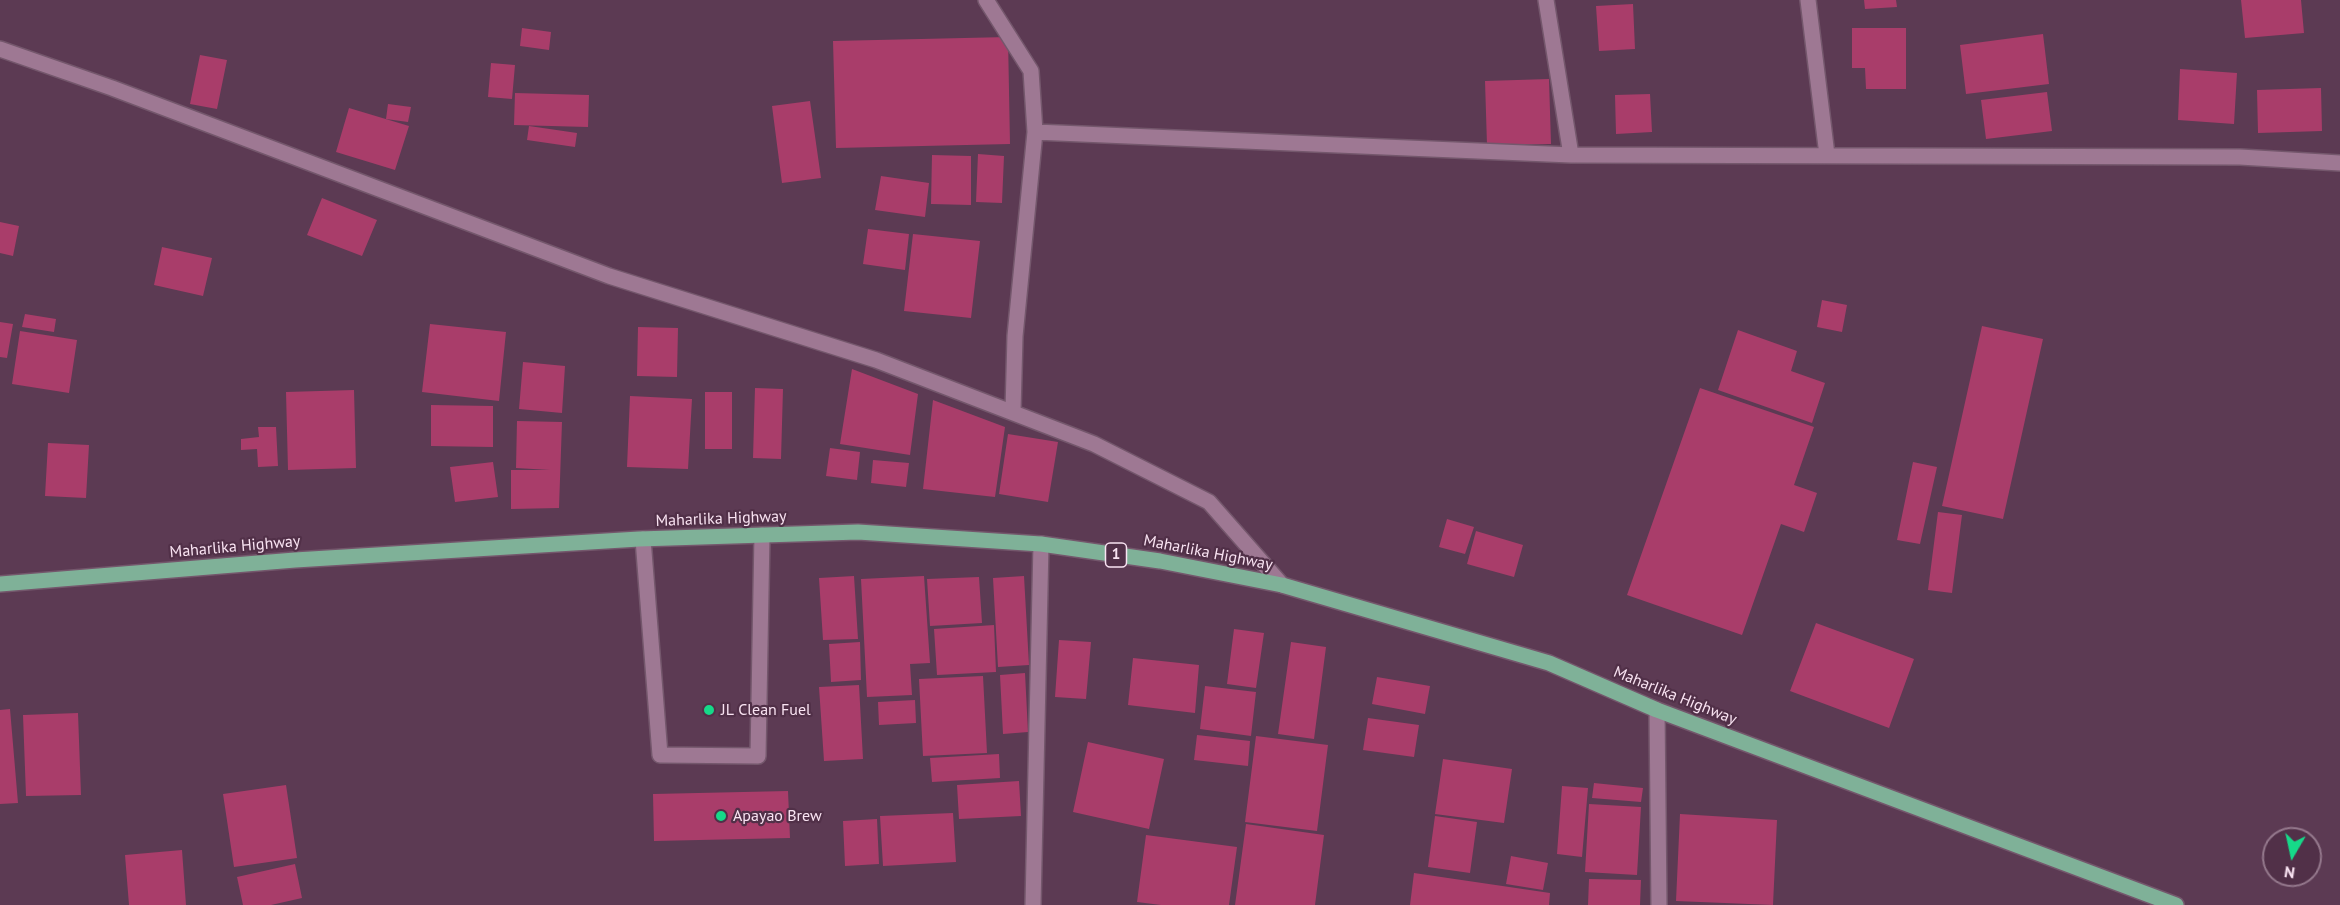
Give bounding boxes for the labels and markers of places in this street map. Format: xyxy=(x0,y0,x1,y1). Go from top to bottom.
place label: JL Clean Fuel xyxy=(721,700,811,720)
marker: JL Clean Fuel xyxy=(702,703,716,717)
place label: Apayao Brew xyxy=(733,806,822,826)
marker: Apayao Brew xyxy=(714,809,728,823)

